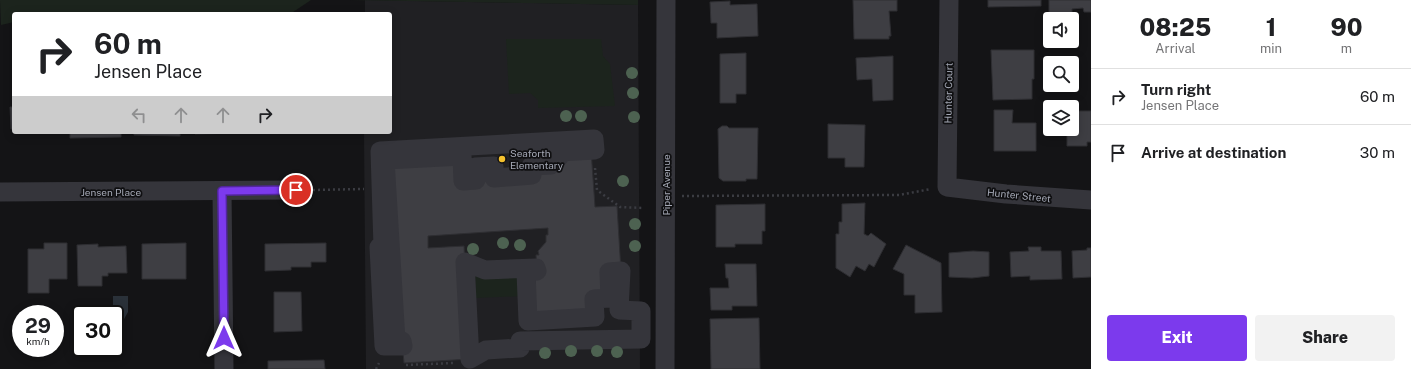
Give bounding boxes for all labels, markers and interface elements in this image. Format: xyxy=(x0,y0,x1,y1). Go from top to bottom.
map controls xyxy=(1043,12,1079,136)
button: sound xyxy=(1043,12,1079,48)
text: 08:25 xyxy=(1140,13,1211,41)
text: 1 xyxy=(1266,13,1276,41)
text: 90 xyxy=(1330,13,1362,41)
text: 60 m xyxy=(94,27,162,60)
icon: right xyxy=(28,28,80,80)
text: Arrival xyxy=(1155,41,1196,56)
text: min xyxy=(1260,41,1282,56)
text: m xyxy=(1341,41,1352,56)
button: search xyxy=(1043,56,1079,92)
text: Jensen Place xyxy=(94,61,202,82)
street label: Hunter Court xyxy=(941,62,955,124)
text: Turn right xyxy=(1141,81,1211,98)
icon: right xyxy=(1107,86,1129,108)
text: 60 m xyxy=(1360,88,1395,105)
text: Jensen Place xyxy=(1141,98,1219,113)
button: layers xyxy=(1043,100,1079,136)
icon: left xyxy=(128,104,150,126)
icon: ahead xyxy=(170,104,192,126)
icon: ahead xyxy=(212,104,234,126)
icon: right xyxy=(254,104,276,126)
icon: arrive xyxy=(1107,142,1129,164)
text: Arrive at destination xyxy=(1141,144,1286,161)
text: 30 m xyxy=(1360,144,1395,161)
place label: Seaforth Elementary xyxy=(510,147,564,171)
marker: Seaforth Elementary xyxy=(497,154,507,164)
street label: Piper Avenue xyxy=(660,154,672,216)
pin xyxy=(279,173,313,207)
icon: arrive xyxy=(285,179,307,201)
street label: Jensen Place xyxy=(81,186,141,198)
street label: Hunter Street xyxy=(987,186,1052,204)
speed limit sign: 30 xyxy=(72,305,124,357)
text: 29 xyxy=(25,314,51,338)
button: Exit xyxy=(1107,315,1247,361)
button: Share xyxy=(1255,315,1395,361)
position arrow xyxy=(203,317,245,359)
text: km/h xyxy=(26,335,50,347)

